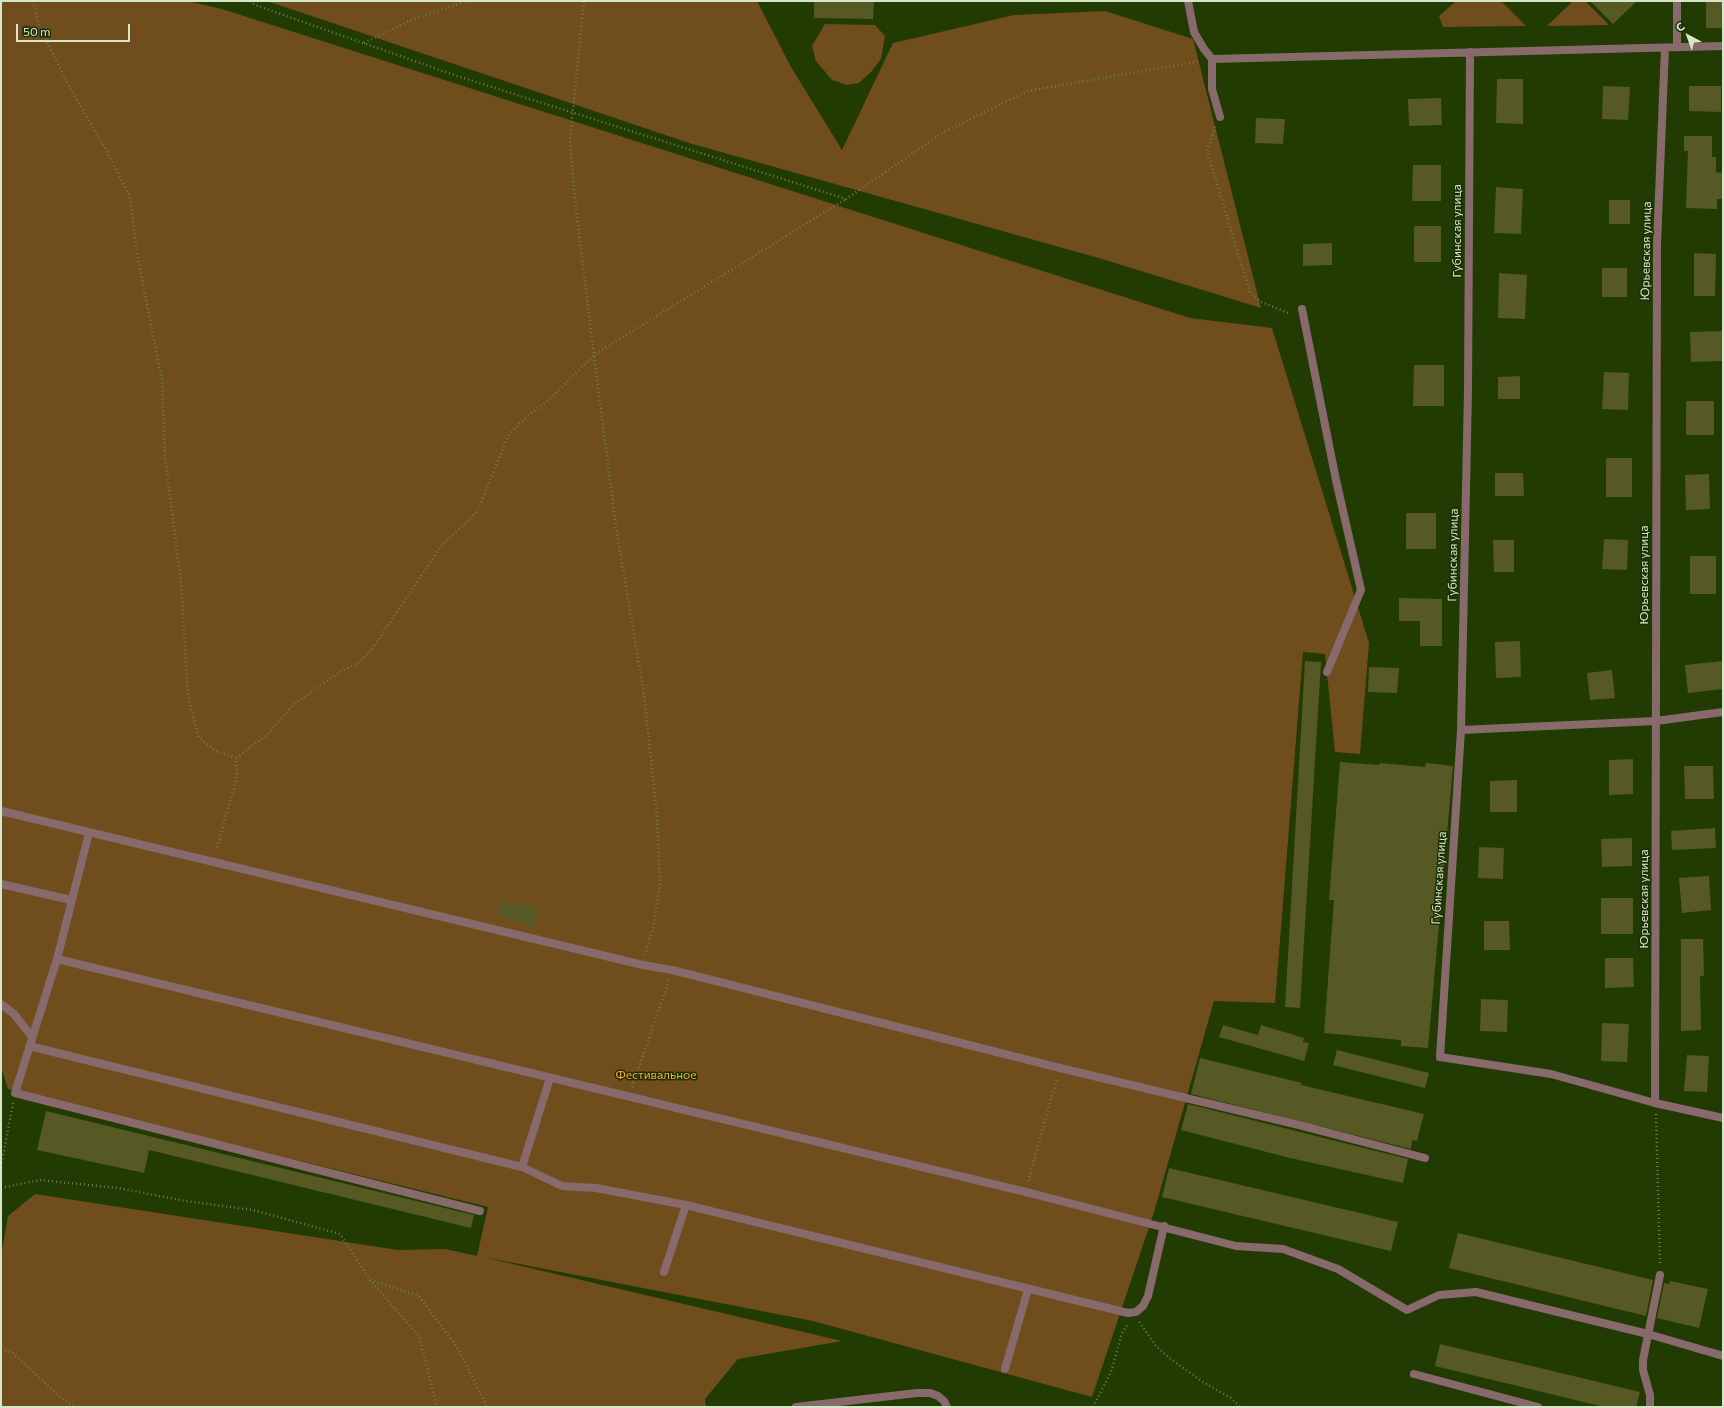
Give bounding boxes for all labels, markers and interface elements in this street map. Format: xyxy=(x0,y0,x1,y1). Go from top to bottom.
scale bar xyxy=(18,16,132,42)
north arrow xyxy=(1668,16,1708,56)
text: С xyxy=(1673,19,1687,34)
text: 50 m xyxy=(23,24,51,38)
street label: Губинская улица xyxy=(1450,184,1464,278)
street label: Юрьевская улица xyxy=(1638,201,1654,301)
street label: Губинская улица xyxy=(1445,508,1461,602)
street label: Юрьевская улица xyxy=(1637,526,1651,624)
street label: Губинская улица xyxy=(1429,831,1449,925)
street label: Юрьевская улица xyxy=(1637,850,1651,948)
park label: Фестивальное xyxy=(615,1068,697,1082)

